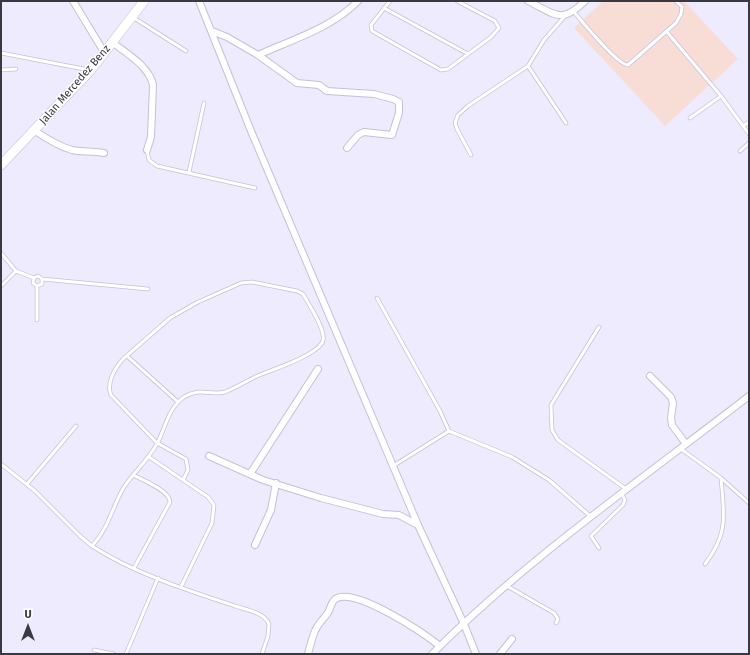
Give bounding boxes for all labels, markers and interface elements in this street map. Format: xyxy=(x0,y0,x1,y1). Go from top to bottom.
street label: Jalan Mercedez Benz xyxy=(37,42,113,128)
north arrow xyxy=(8,607,48,647)
text: U xyxy=(24,608,32,621)

